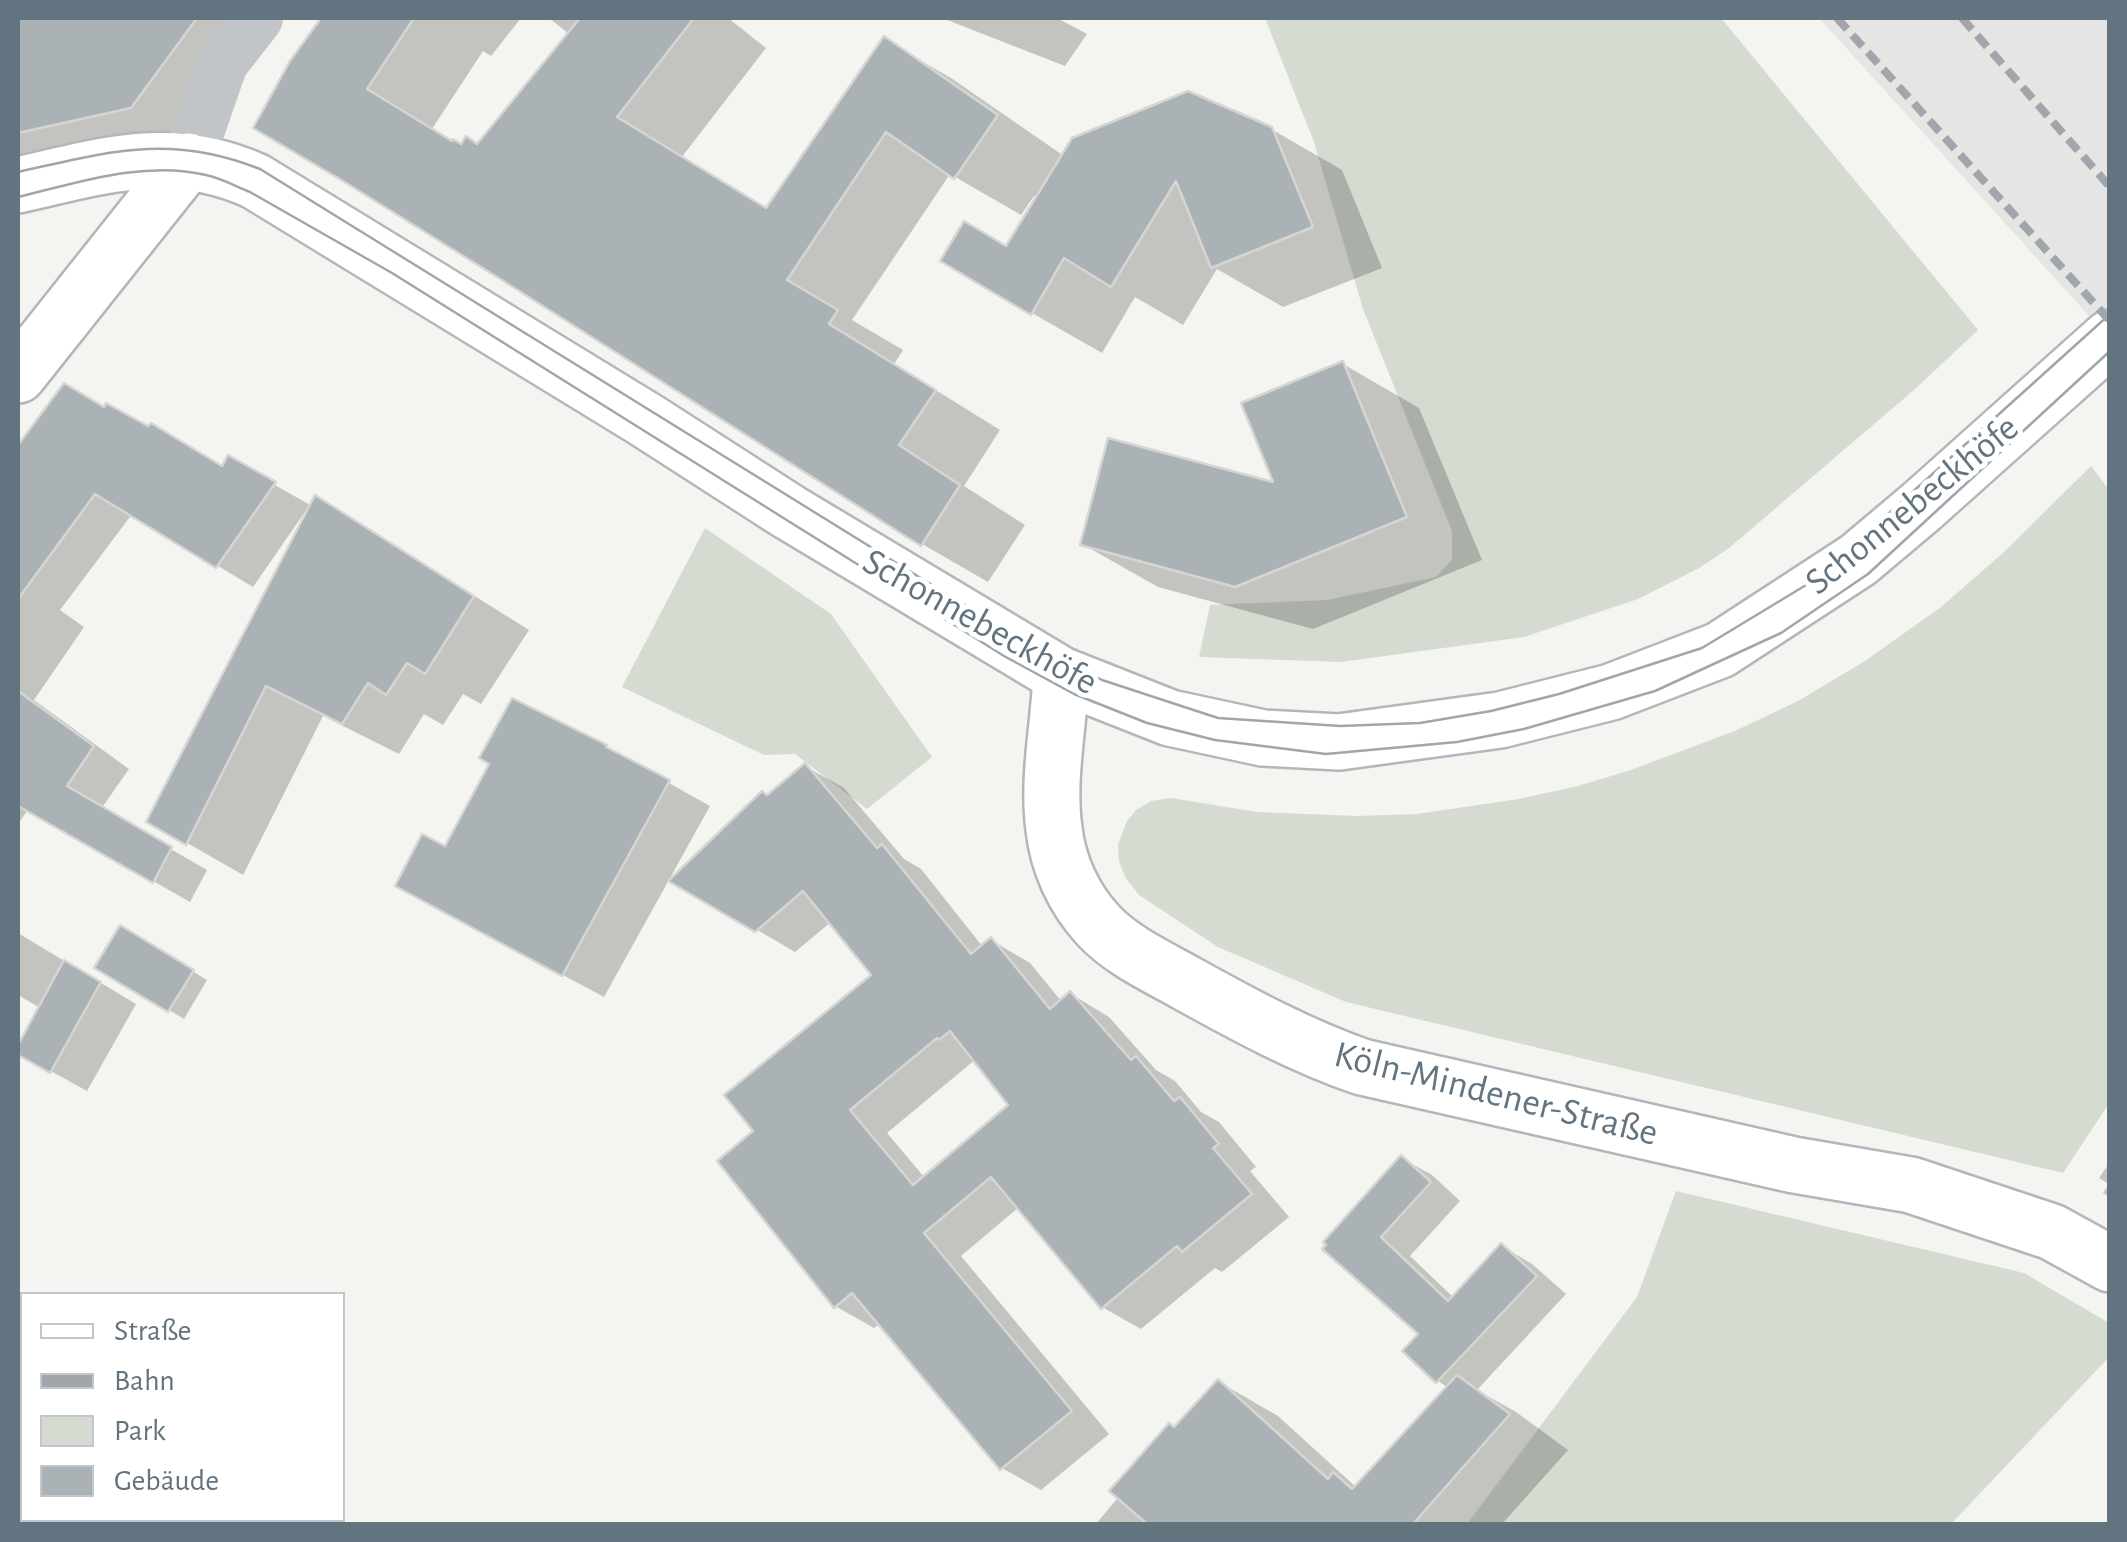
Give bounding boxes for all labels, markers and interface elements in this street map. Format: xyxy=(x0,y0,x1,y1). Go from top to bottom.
street label: Schonnebeckhöfe xyxy=(1796,405,2028,605)
street label: Schonnebeckhöfe xyxy=(855,539,1105,705)
street label: Köln-Mindener-Straße xyxy=(1329,1032,1663,1156)
legend xyxy=(20,1292,345,1522)
text: Straße xyxy=(114,1316,191,1346)
text: Bahn xyxy=(114,1366,175,1396)
text: Park xyxy=(114,1416,166,1446)
text: Gebäude xyxy=(114,1466,219,1496)

